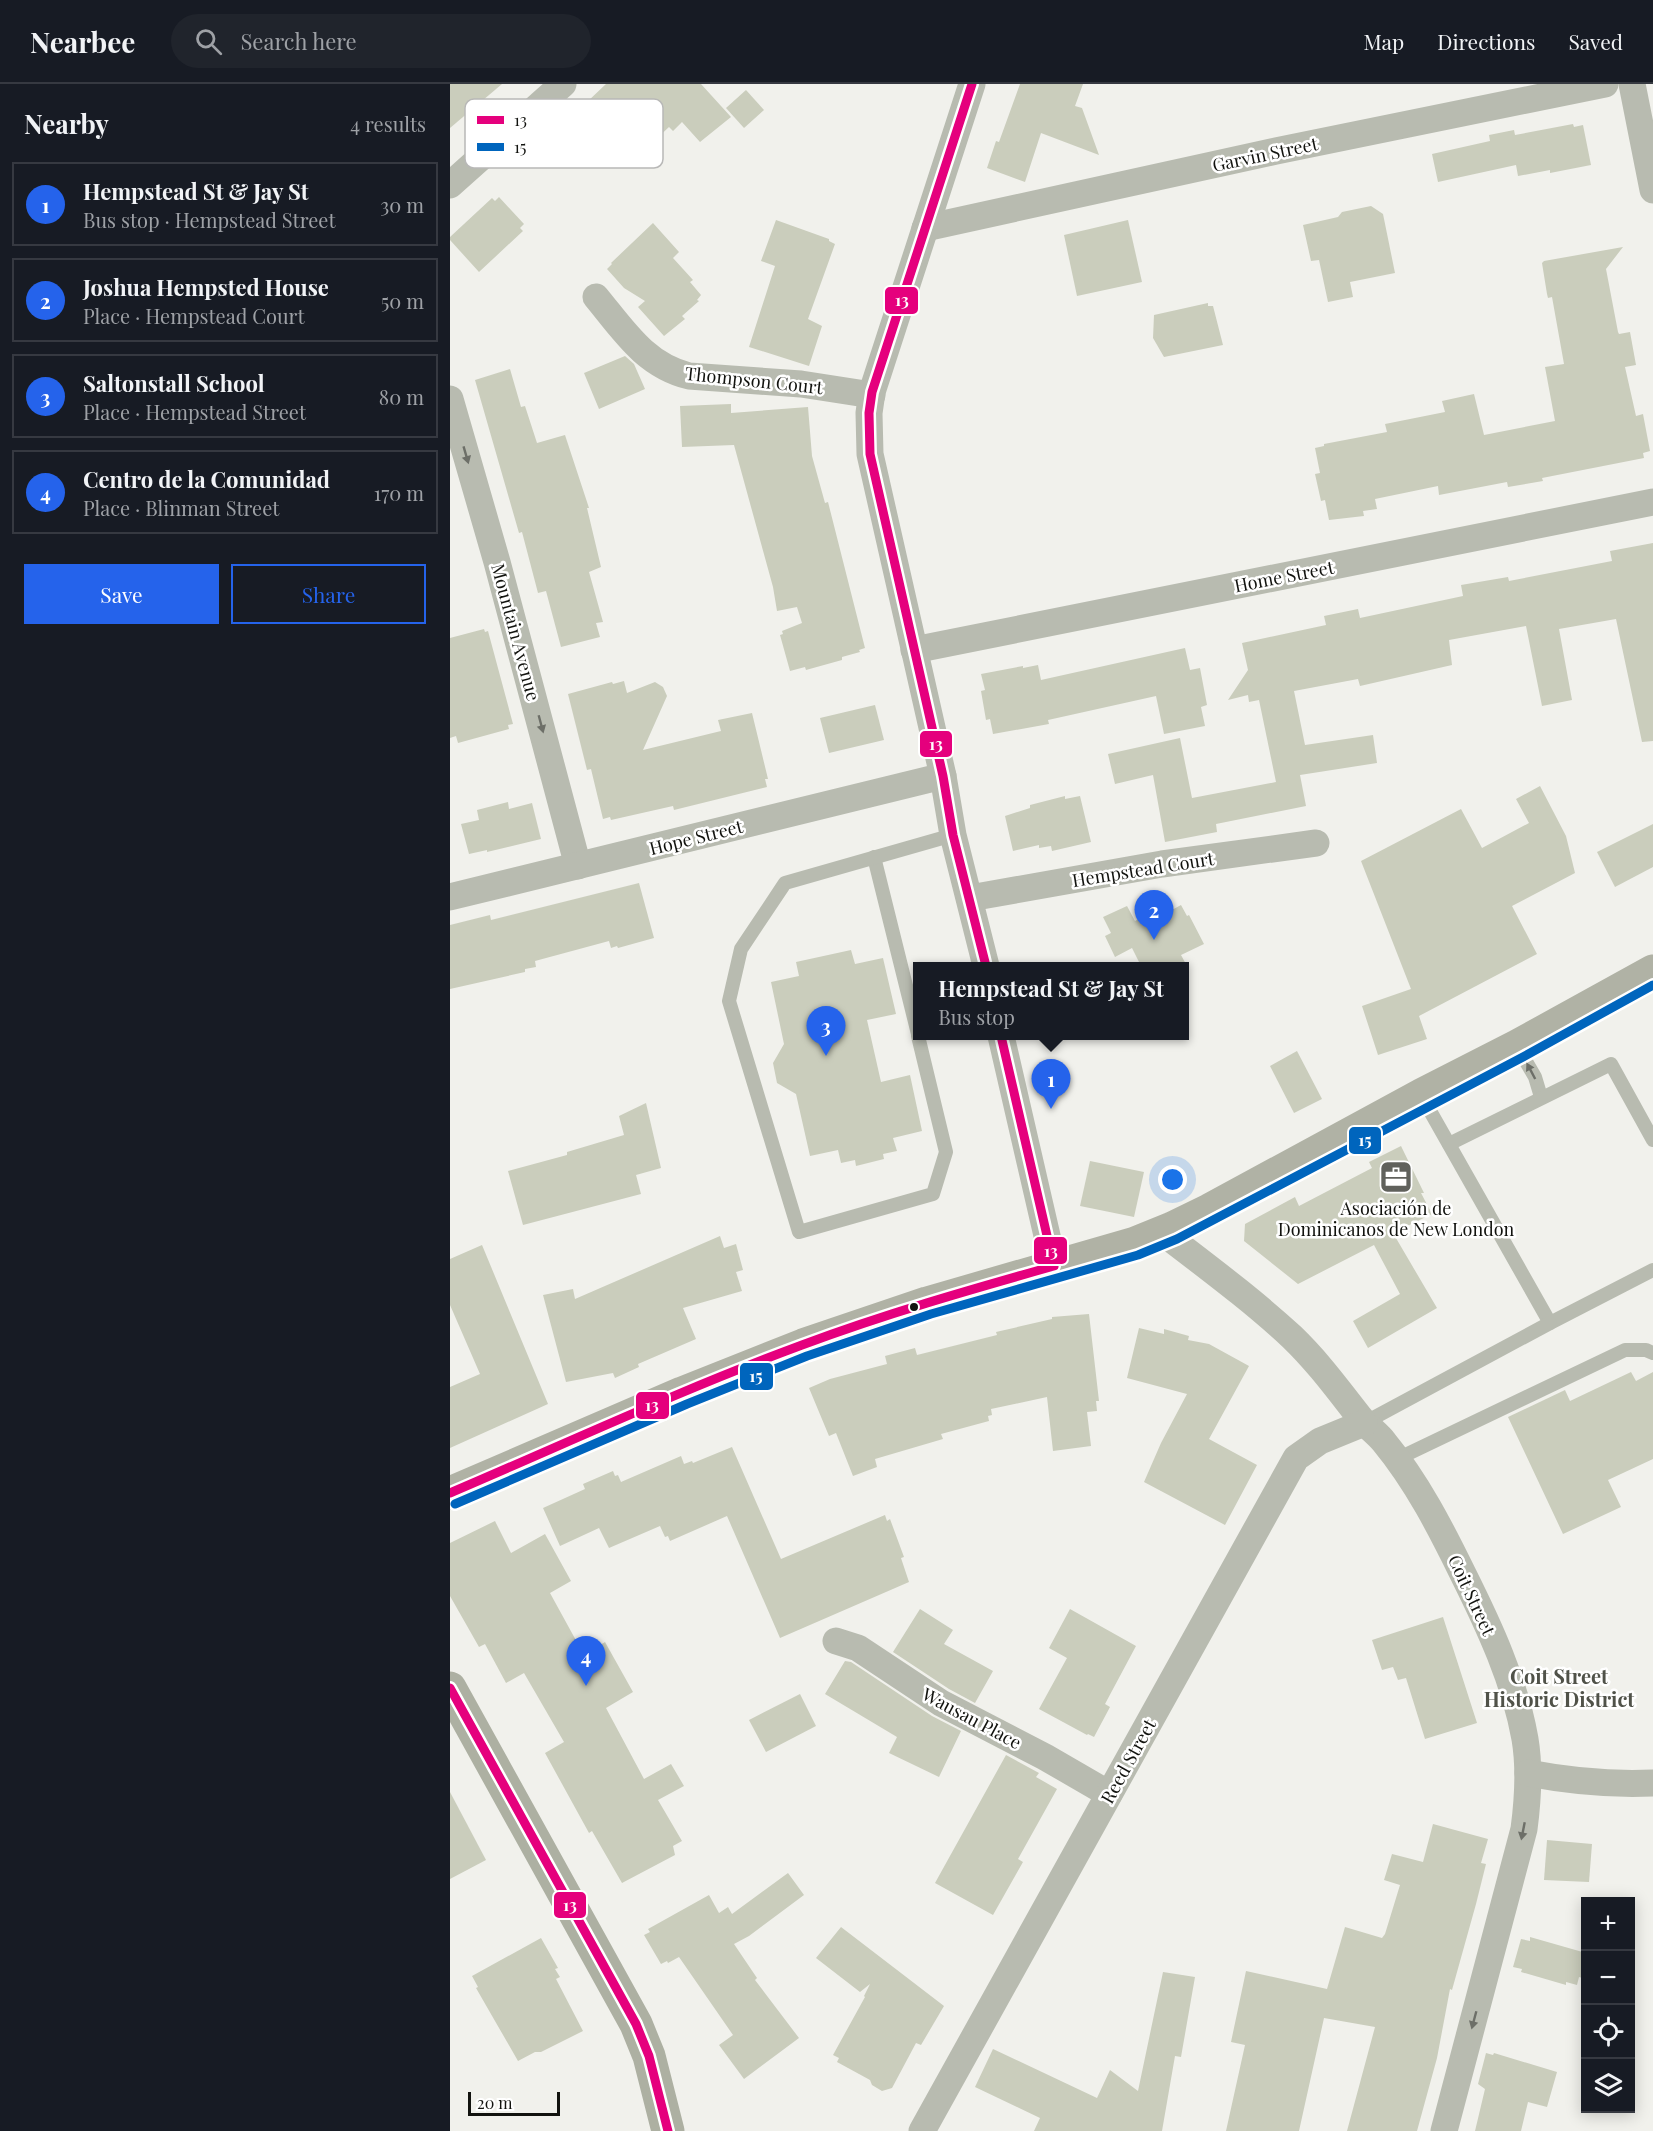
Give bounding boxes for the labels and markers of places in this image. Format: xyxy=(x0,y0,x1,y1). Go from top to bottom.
pin: 2 xyxy=(1134,890,1174,940)
pin: 3 xyxy=(806,1006,845,1056)
pin: 1 xyxy=(1032,1060,1070,1109)
office icon: Asociación de Dominicanos de New London xyxy=(1378,1159,1414,1195)
place label: Asociación de Dominicanos de New London xyxy=(1278,1196,1515,1241)
unlabelled marker xyxy=(908,1301,920,1313)
pin: 4 xyxy=(566,1636,606,1686)

